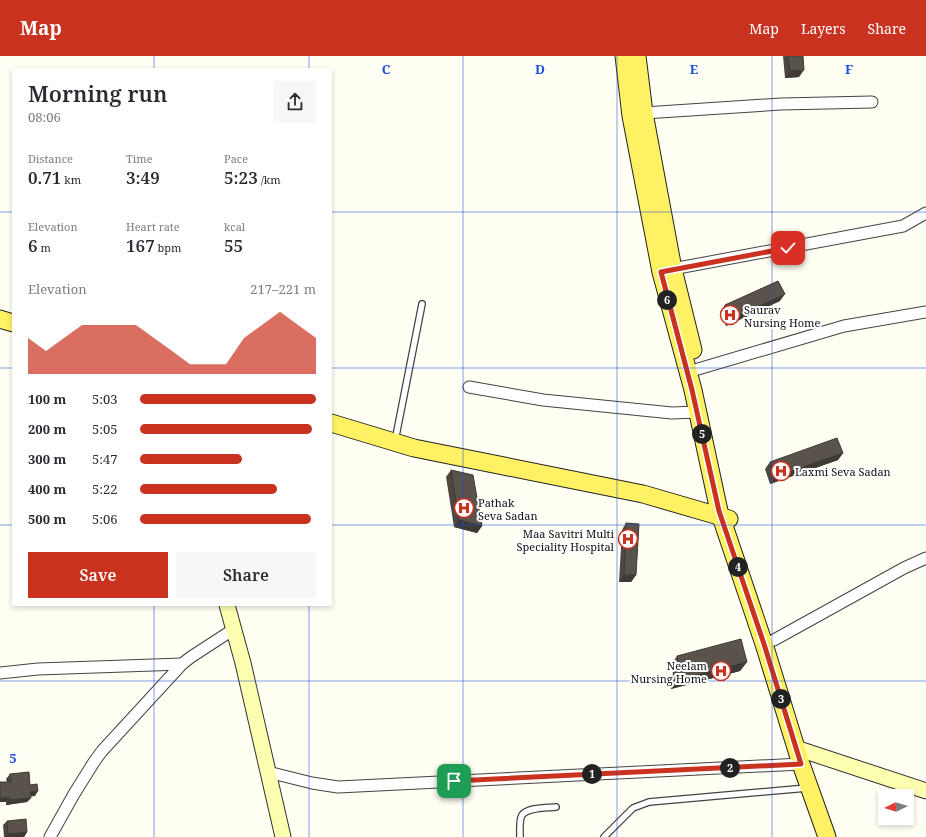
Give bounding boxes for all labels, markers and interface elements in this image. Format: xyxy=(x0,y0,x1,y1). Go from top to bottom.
text: Map xyxy=(20,15,62,41)
text: Map xyxy=(749,19,779,38)
text: Layers xyxy=(801,19,846,38)
text: Share xyxy=(868,19,906,38)
text: C xyxy=(382,60,391,78)
text: D xyxy=(535,60,545,78)
text: E xyxy=(690,60,699,78)
text: F xyxy=(845,60,853,78)
text: Morning run xyxy=(28,78,167,108)
button: share xyxy=(274,81,316,123)
text: 08:06 xyxy=(28,108,61,126)
text: Distance xyxy=(28,151,73,166)
text: Time xyxy=(126,151,153,166)
text: Pace xyxy=(224,151,248,166)
text: 0.71 xyxy=(28,166,61,189)
text: 3:49 xyxy=(126,166,160,189)
text: 5:23 xyxy=(224,166,258,189)
text: km xyxy=(61,172,81,187)
text: /km xyxy=(258,172,281,187)
text: Elevation xyxy=(28,219,78,234)
text: Heart rate xyxy=(126,219,180,234)
text: kcal xyxy=(224,219,245,234)
pin xyxy=(771,231,805,265)
text: 6 xyxy=(28,234,38,257)
text: 167 xyxy=(126,234,155,257)
text: 55 xyxy=(224,234,243,257)
icon: check xyxy=(777,237,799,259)
text: m xyxy=(38,240,51,255)
text: bpm xyxy=(155,240,181,255)
text: Elevation xyxy=(28,280,87,298)
text: 217–221 m xyxy=(250,280,316,298)
pin: 6 xyxy=(657,290,677,310)
text: 6 xyxy=(664,292,670,307)
place label: Saurav Nursing Home xyxy=(744,302,820,330)
hospital icon: Saurav Nursing Home xyxy=(719,304,741,326)
text: 100 m xyxy=(28,390,66,408)
text: 5:03 xyxy=(92,390,118,408)
text: 200 m xyxy=(28,420,66,438)
text: 5:05 xyxy=(92,420,118,438)
pin: 5 xyxy=(692,424,712,444)
text: 5 xyxy=(699,426,705,441)
text: 300 m xyxy=(28,450,66,468)
text: 5:47 xyxy=(92,450,118,468)
hospital icon: Laxmi Seva Sadan xyxy=(770,460,792,482)
place label: Laxmi Seva Sadan xyxy=(795,464,891,479)
text: 400 m xyxy=(28,480,66,498)
text: 5:22 xyxy=(92,480,118,498)
place label: Pathak Seva Sadan xyxy=(478,495,538,523)
hospital icon: Pathak Seva Sadan xyxy=(453,497,475,519)
text: 500 m xyxy=(28,510,66,528)
text: 5:06 xyxy=(92,510,118,528)
place label: Maa Savitri Multi Speciality Hospital xyxy=(517,526,615,554)
hospital icon: Maa Savitri Multi Speciality Hospital xyxy=(617,528,639,550)
button: Save xyxy=(28,552,168,598)
button: Share xyxy=(176,552,316,598)
pin: 4 xyxy=(728,557,748,577)
text: 4 xyxy=(735,559,741,574)
place label: Neelam Nursing Home xyxy=(631,658,708,686)
hospital icon: Neelam Nursing Home xyxy=(710,660,732,682)
pin: 3 xyxy=(771,689,791,709)
text: 3 xyxy=(778,691,784,706)
text: 5 xyxy=(9,749,17,767)
pin: 2 xyxy=(720,758,740,778)
text: 2 xyxy=(727,760,733,775)
pin xyxy=(437,764,471,798)
pin: 1 xyxy=(582,764,602,784)
text: 1 xyxy=(589,766,595,781)
icon: arrive xyxy=(443,770,465,792)
north arrow xyxy=(878,789,914,825)
map controls xyxy=(878,789,914,825)

